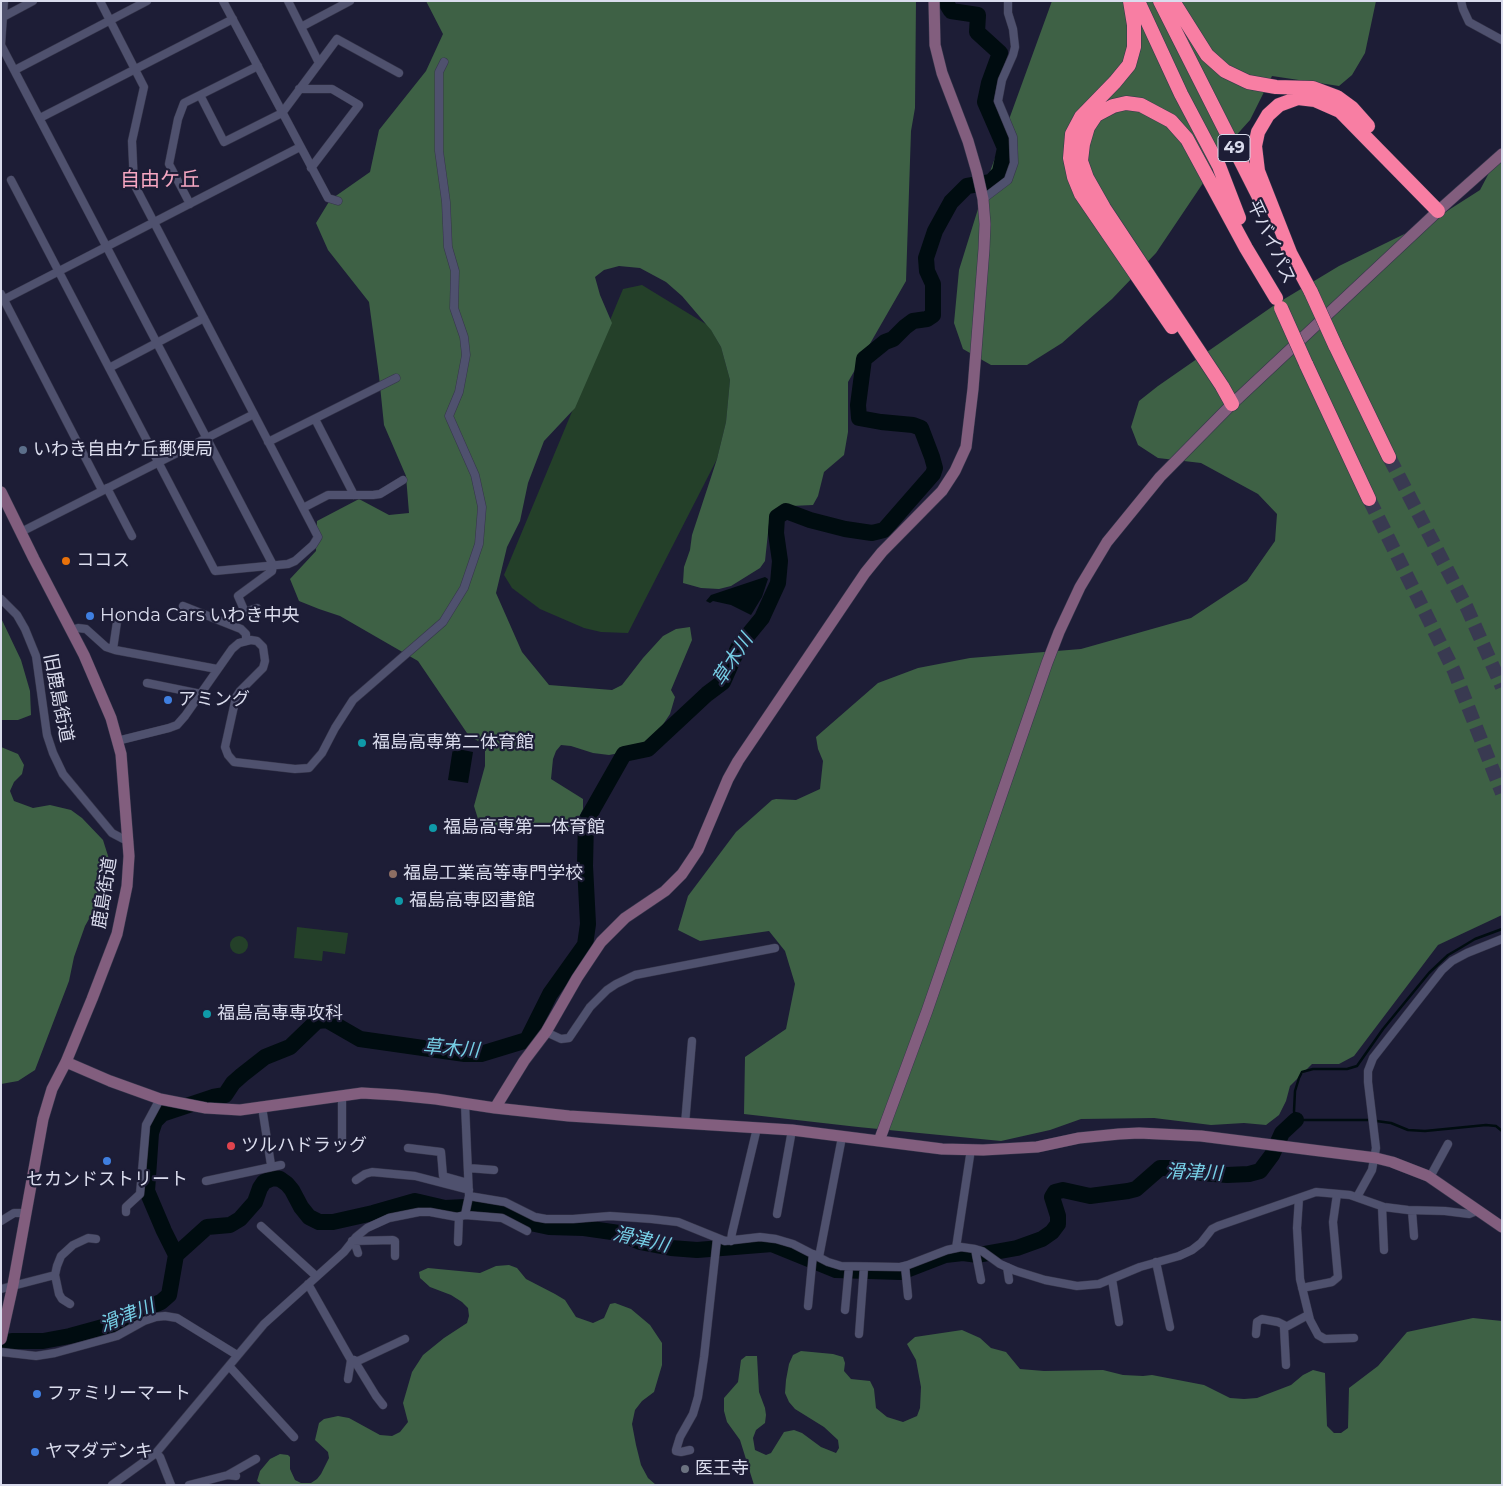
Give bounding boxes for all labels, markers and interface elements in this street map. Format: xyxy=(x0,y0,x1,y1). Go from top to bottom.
road number: 49 xyxy=(1218,134,1250,162)
district label: 自由ケ丘 xyxy=(120,168,200,192)
street label: 平バイパス xyxy=(1242,197,1300,287)
place label: いわき自由ケ丘郵便局 xyxy=(33,439,213,461)
marker: いわき自由ケ丘郵便局 xyxy=(17,444,29,456)
place label: ココス xyxy=(76,550,130,572)
marker: ココス xyxy=(60,555,72,567)
place label: Honda Cars いわき中央 xyxy=(100,605,300,627)
marker: Honda Cars いわき中央 xyxy=(84,610,96,622)
water label: 草木川 xyxy=(708,630,758,690)
street label: 旧鹿島街道 xyxy=(39,652,77,744)
place label: アミング xyxy=(178,689,250,711)
marker: アミング xyxy=(162,694,174,706)
place label: 福島高専第二体育館 xyxy=(372,732,534,754)
marker: 福島高専第二体育館 xyxy=(356,737,368,749)
place label: 福島高専第一体育館 xyxy=(443,817,605,839)
marker: 福島高専第一体育館 xyxy=(427,822,439,834)
street label: 鹿島街道 xyxy=(89,856,121,930)
place label: 福島工業高等専門学校 xyxy=(403,863,583,885)
marker: 福島工業高等専門学校 xyxy=(387,868,399,880)
place label: 福島高専図書館 xyxy=(409,890,535,912)
marker: 福島高専図書館 xyxy=(393,895,405,907)
place label: 福島高専専攻科 xyxy=(217,1003,343,1025)
marker: 福島高専専攻科 xyxy=(201,1008,213,1020)
water label: 草木川 xyxy=(422,1036,480,1062)
place label: ツルハドラッグ xyxy=(241,1135,367,1157)
marker: ツルハドラッグ xyxy=(225,1140,237,1152)
marker: セカンドストリート xyxy=(101,1155,113,1167)
water label: 滑津川 xyxy=(1165,1161,1223,1185)
place label: セカンドストリート xyxy=(26,1169,188,1191)
water label: 滑津川 xyxy=(611,1222,671,1258)
water label: 滑津川 xyxy=(96,1295,158,1337)
place label: ファミリーマート xyxy=(47,1383,191,1405)
marker: ファミリーマート xyxy=(31,1388,43,1400)
place label: ヤマダデンキ xyxy=(45,1441,153,1463)
marker: ヤマダデンキ xyxy=(29,1446,41,1458)
place label: 医王寺 xyxy=(695,1458,749,1480)
marker: 医王寺 xyxy=(679,1463,691,1475)

